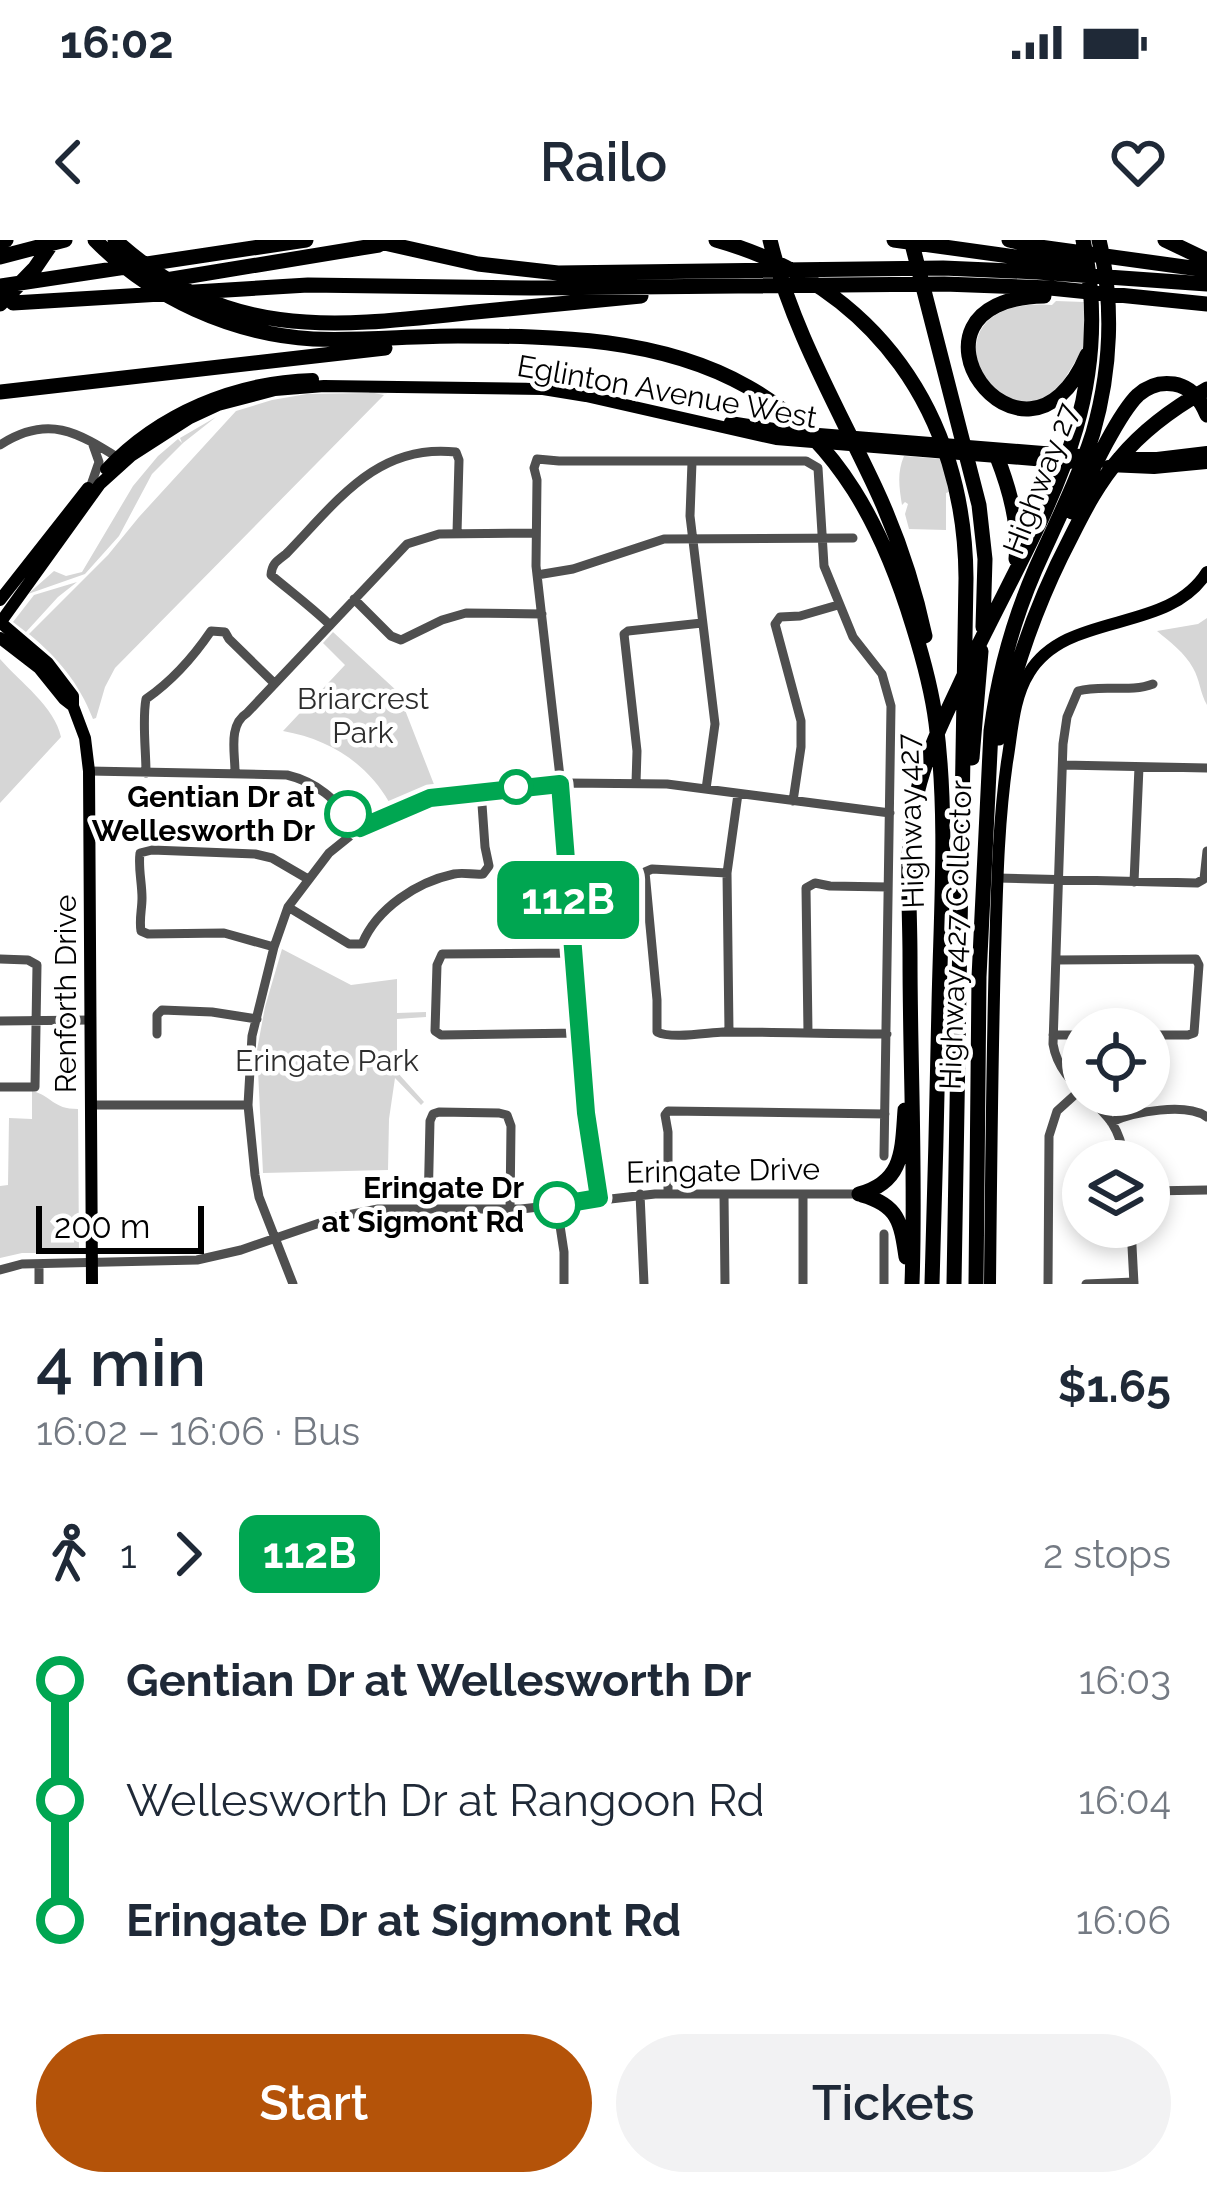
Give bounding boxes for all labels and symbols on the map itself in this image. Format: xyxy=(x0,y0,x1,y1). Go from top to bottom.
street label: Eglinton Avenue West xyxy=(515,348,820,435)
street label: Highway 27 xyxy=(996,398,1085,559)
park label: Briarcrest Park xyxy=(297,681,429,750)
street label: Highway 427 xyxy=(890,733,931,909)
unlabelled marker xyxy=(500,771,532,803)
place label: Gentian Dr at Wellesworth Dr xyxy=(92,779,315,848)
street label: Highway 427 Collector xyxy=(933,779,978,1091)
marker: Gentian Dr at Wellesworth Dr xyxy=(326,792,370,836)
line badge: 112B xyxy=(484,861,652,939)
street label: Renforth Drive xyxy=(48,895,83,1093)
park label: Eringate Park xyxy=(235,1043,419,1078)
street label: Eringate Drive xyxy=(626,1151,820,1190)
place label: Eringate Dr at Sigmont Rd xyxy=(321,1170,524,1239)
marker: Eringate Dr at Sigmont Rd xyxy=(535,1183,579,1227)
scale bar xyxy=(36,1200,204,1253)

